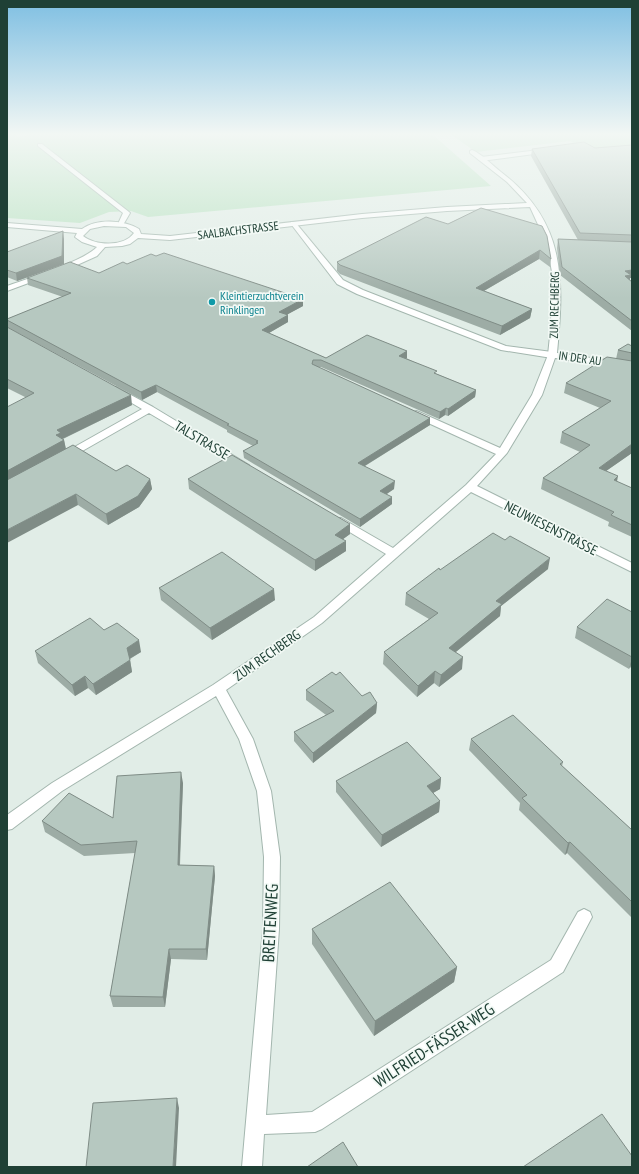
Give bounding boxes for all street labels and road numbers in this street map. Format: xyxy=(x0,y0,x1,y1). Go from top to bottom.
street label: SAALBACHSTRASSE xyxy=(197,218,279,242)
street label: ZUM RECHBERG xyxy=(546,271,562,338)
street label: IN DER AU xyxy=(558,348,602,368)
street label: TALSTRASSE xyxy=(171,417,233,463)
street label: NEUWIESENSTRASSE xyxy=(501,497,601,559)
street label: ZUM RECHBERG xyxy=(230,625,304,685)
street label: BREITENWEG xyxy=(257,883,283,963)
street label: WILFRIED-FÄSSER-WEG xyxy=(370,998,498,1092)

